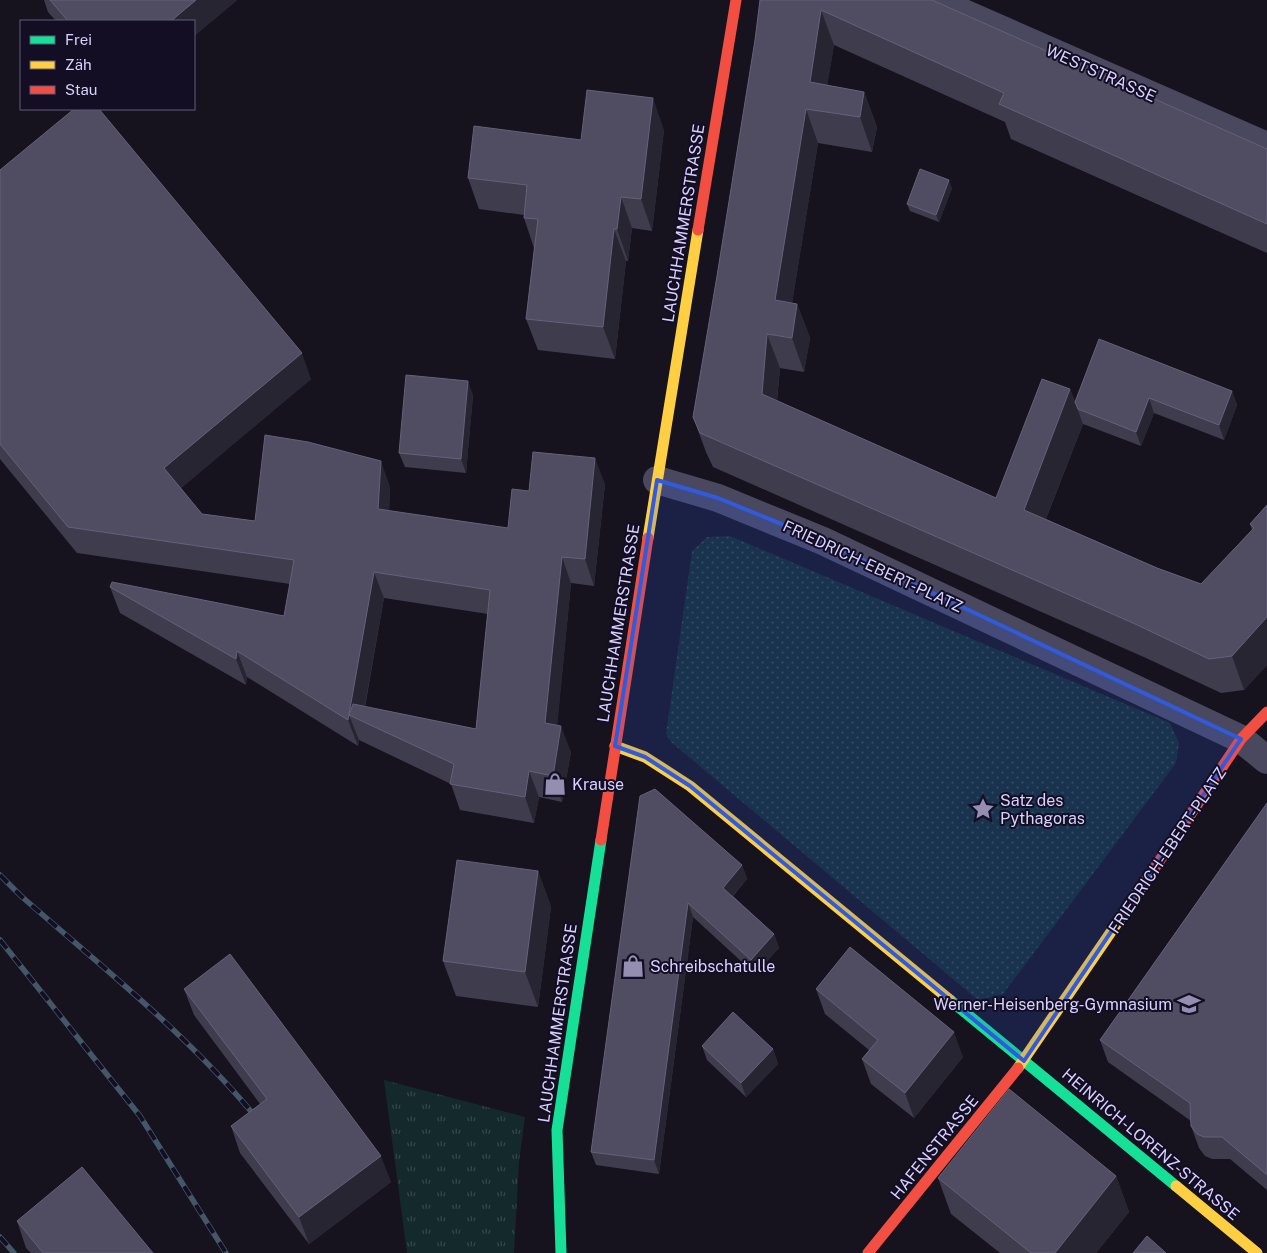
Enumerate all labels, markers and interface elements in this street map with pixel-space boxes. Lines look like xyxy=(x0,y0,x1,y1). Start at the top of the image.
legend xyxy=(20,20,195,110)
text: Frei xyxy=(65,31,92,48)
street label: WESTSTRASSE xyxy=(1043,41,1159,106)
text: Zäh xyxy=(65,56,92,73)
text: Stau xyxy=(65,81,98,98)
street label: LAUCHHAMMERSTRASSE xyxy=(658,123,709,324)
street label: FRIEDRICH-EBERT-PLATZ xyxy=(780,516,966,617)
street label: LAUCHHAMMERSTRASSE xyxy=(593,523,644,724)
street label: FRIEDRICH-EBERT-PLATZ xyxy=(1105,764,1230,937)
shop icon: Krause xyxy=(542,771,568,797)
place label: Krause xyxy=(572,775,624,794)
place label: Satz des Pythagoras xyxy=(1000,791,1085,828)
place icon: Satz des Pythagoras xyxy=(970,796,996,822)
street label: LAUCHHAMMERSTRASSE xyxy=(534,922,581,1124)
shop icon: Schreibschatulle xyxy=(620,953,646,979)
place label: Schreibschatulle xyxy=(650,957,775,976)
school or university icon: Werner-Heisenberg-Gymnasium xyxy=(1176,991,1202,1017)
place label: Werner-Heisenberg-Gymnasium xyxy=(933,995,1172,1014)
street label: HEINRICH-LORENZ-STRASSE xyxy=(1058,1065,1243,1224)
street label: HAFENSTRASSE xyxy=(887,1091,982,1203)

